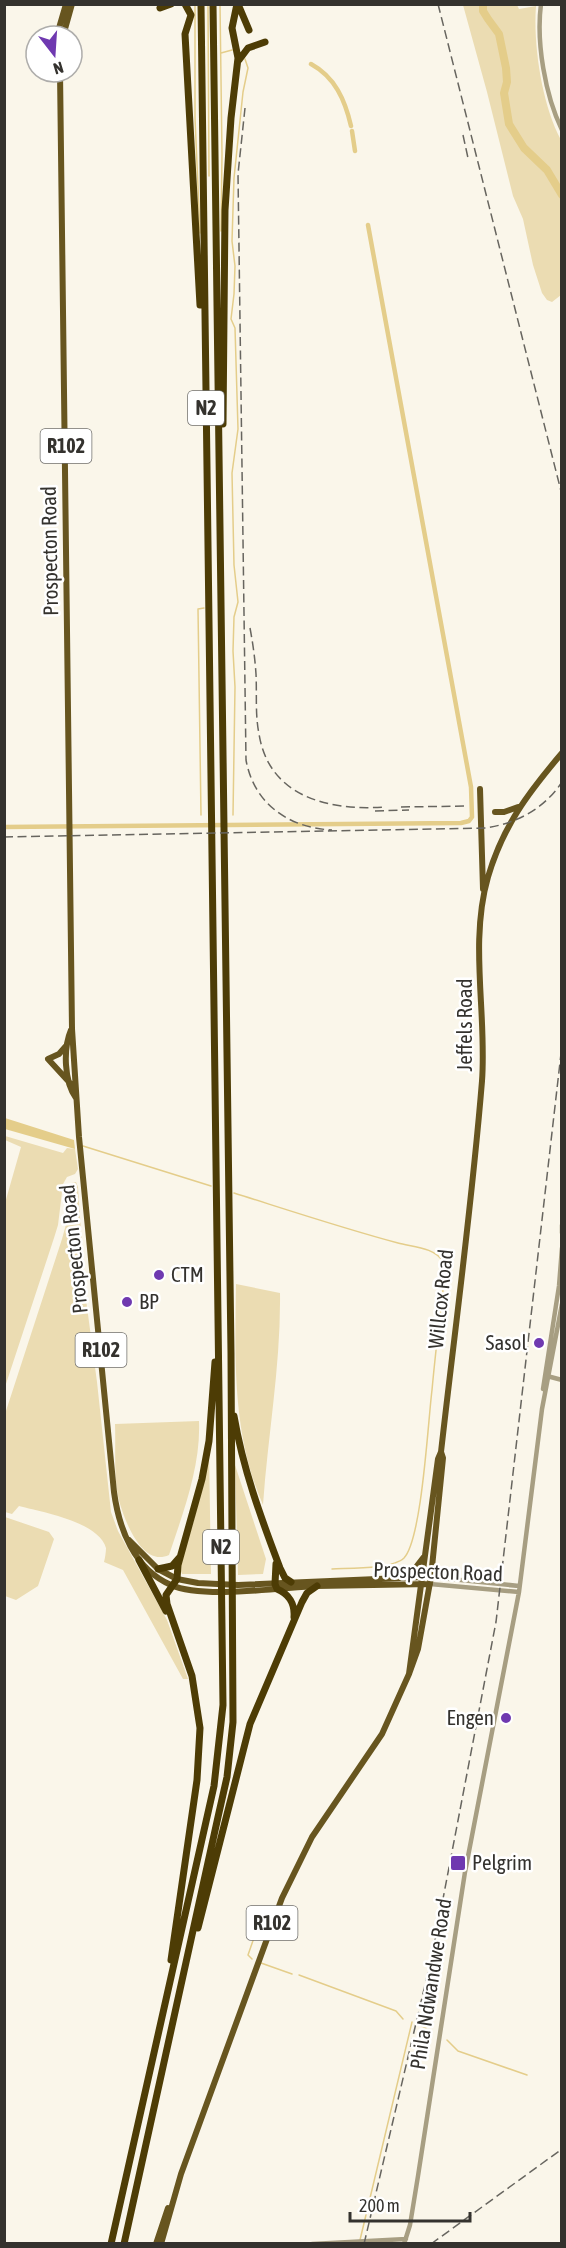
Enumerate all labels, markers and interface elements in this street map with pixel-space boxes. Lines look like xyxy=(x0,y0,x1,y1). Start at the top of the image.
north arrow xyxy=(24,24,84,84)
text: N xyxy=(51,58,66,78)
road number: N2 xyxy=(188,391,224,425)
road number: R102 xyxy=(40,429,92,463)
street label: Prospecton Road xyxy=(36,486,62,616)
street label: Jeffels Road xyxy=(452,978,476,1072)
street label: Prospecton Road xyxy=(54,1183,92,1315)
street label: Willcox Road xyxy=(423,1248,457,1350)
place label: CTM xyxy=(171,1262,204,1286)
marker: CTM xyxy=(152,1268,166,1282)
place label: BP xyxy=(139,1289,159,1313)
marker: BP xyxy=(120,1295,134,1309)
place label: Sasol xyxy=(486,1330,527,1354)
road number: R102 xyxy=(76,1333,126,1367)
marker: Sasol xyxy=(532,1336,546,1350)
road number: N2 xyxy=(203,1530,239,1564)
street label: Prospecton Road xyxy=(373,1557,503,1585)
place label: Engen xyxy=(447,1705,494,1729)
marker: Engen xyxy=(499,1711,513,1725)
place label: Pelgrim xyxy=(472,1850,532,1874)
marker: Pelgrim xyxy=(449,1854,467,1872)
street label: Phila Ndwandwe Road xyxy=(405,1897,455,2071)
road number: R102 xyxy=(246,1906,298,1940)
scale bar xyxy=(350,2185,470,2223)
text: 200 m xyxy=(359,2195,400,2216)

